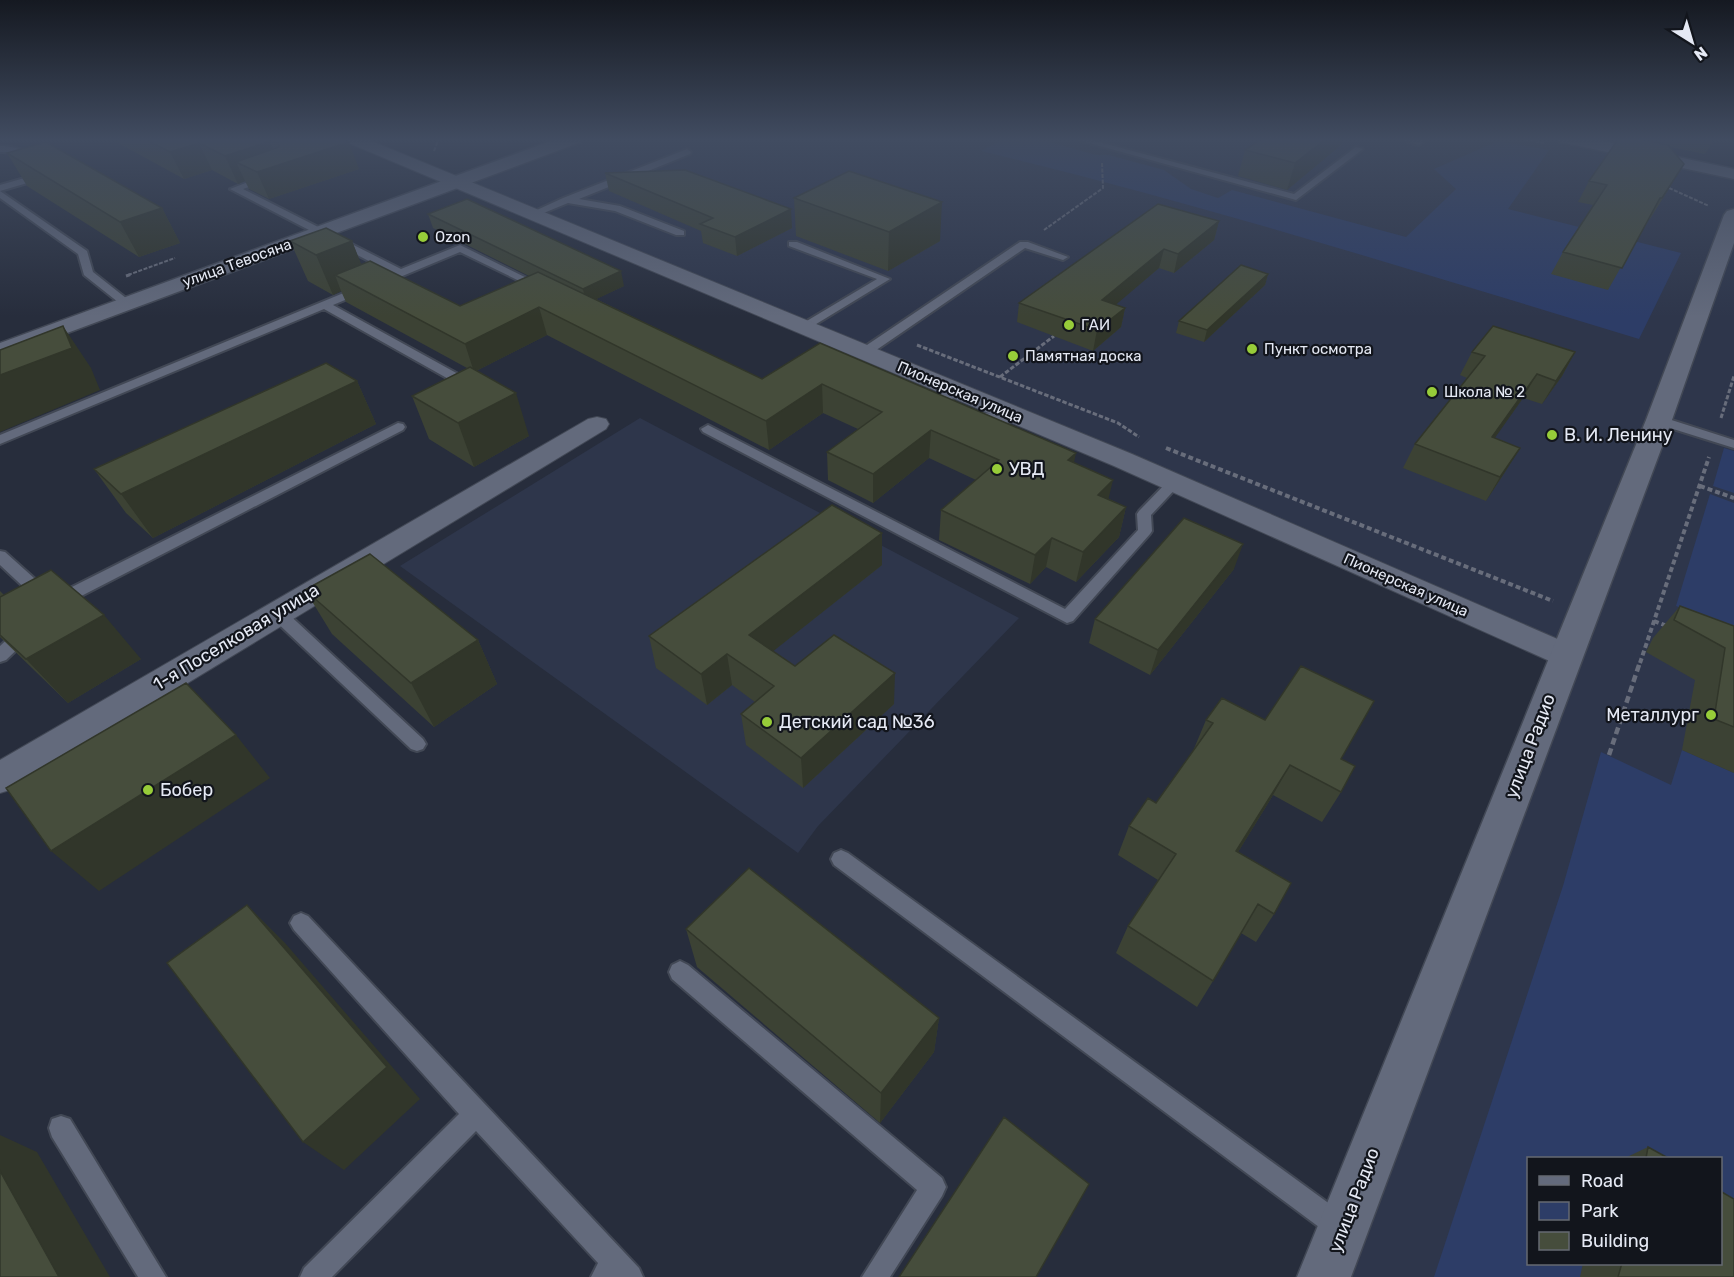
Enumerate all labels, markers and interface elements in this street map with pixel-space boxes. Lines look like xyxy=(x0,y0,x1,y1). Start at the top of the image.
north arrow xyxy=(1662,12,1722,72)
text: N xyxy=(1690,43,1711,65)
place label: Ozon xyxy=(435,228,470,246)
marker: Ozon xyxy=(416,230,430,244)
street label: улица Тевосяна xyxy=(180,235,294,291)
place label: ГАИ xyxy=(1081,316,1110,334)
marker: ГАИ xyxy=(1062,318,1076,332)
place label: Пункт осмотра xyxy=(1264,340,1372,358)
marker: Пункт осмотра xyxy=(1245,342,1259,356)
place label: Памятная доска xyxy=(1025,347,1142,365)
marker: Памятная доска xyxy=(1006,349,1020,363)
street label: Пионерская улица xyxy=(895,357,1025,427)
place label: Школа № 2 xyxy=(1444,383,1525,401)
marker: Школа № 2 xyxy=(1425,385,1439,399)
place label: В. И. Ленину xyxy=(1564,424,1673,446)
marker: В. И. Ленину xyxy=(1545,428,1559,442)
place label: УВД xyxy=(1009,458,1045,480)
marker: УВД xyxy=(990,462,1004,476)
street label: Пионерская улица xyxy=(1341,549,1471,621)
street label: 1-я Поселковая улица xyxy=(149,579,323,695)
street label: улица Радио xyxy=(1500,691,1560,801)
place label: Металлург xyxy=(1606,704,1699,726)
marker: Металлург xyxy=(1704,708,1718,722)
place label: Детский сад №36 xyxy=(779,711,935,733)
marker: Детский сад №36 xyxy=(760,715,774,729)
place label: Бобер xyxy=(160,779,213,801)
marker: Бобер xyxy=(141,783,155,797)
street label: улица Радио xyxy=(1324,1145,1384,1255)
legend xyxy=(1527,1157,1722,1265)
text: Road xyxy=(1581,1170,1624,1192)
text: Park xyxy=(1581,1200,1619,1222)
text: Building xyxy=(1581,1230,1649,1252)

